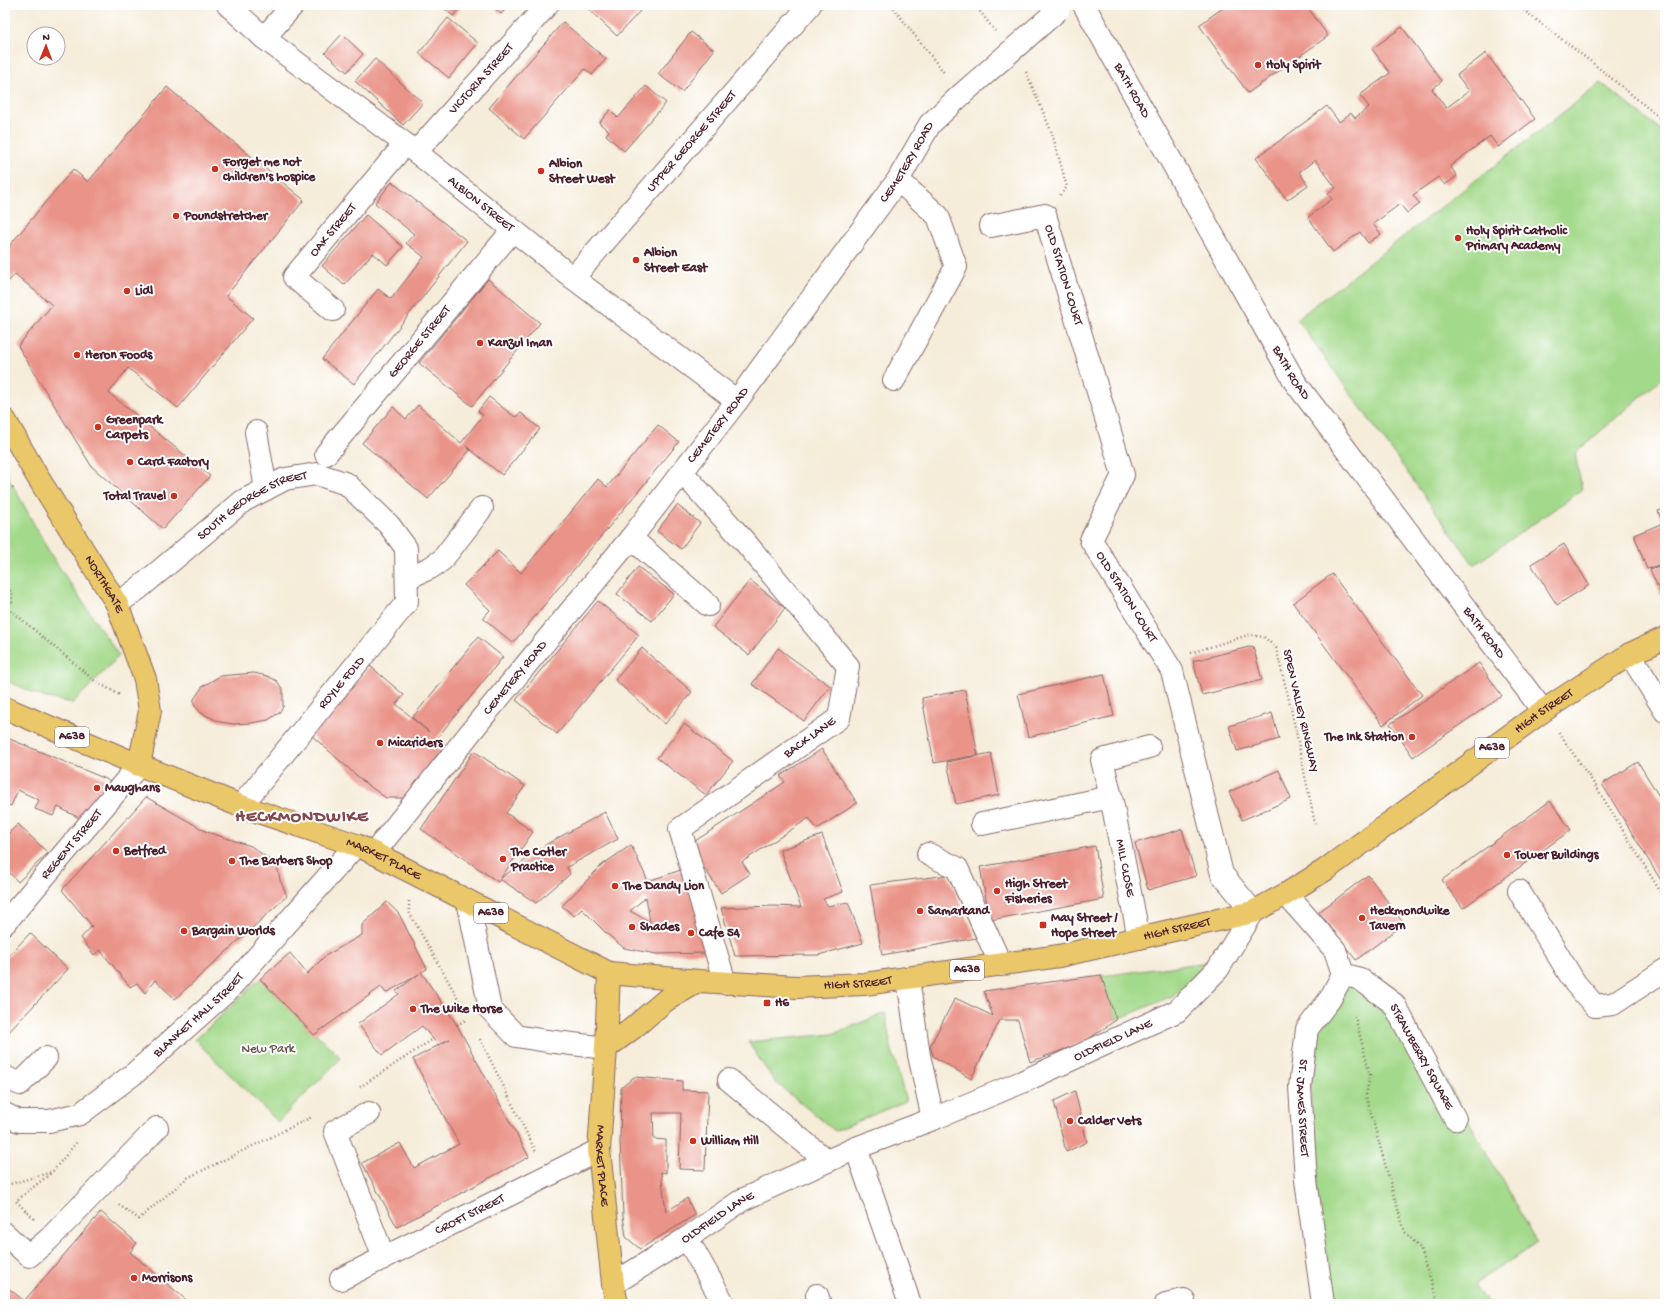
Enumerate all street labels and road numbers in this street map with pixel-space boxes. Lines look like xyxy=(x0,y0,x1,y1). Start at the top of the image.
street label: VICTORIA STREET xyxy=(445,39,517,118)
street label: BATH ROAD xyxy=(1110,60,1153,121)
street label: UPPER GEORGE STREET xyxy=(644,87,740,195)
street label: CEMETERY ROAD xyxy=(876,119,937,206)
street label: ALBION STREET xyxy=(445,173,518,236)
street label: OAK STREET xyxy=(306,200,360,260)
street label: OLD STATION COURT xyxy=(1041,223,1086,328)
street label: GEORGE STREET xyxy=(385,302,455,381)
street label: BATH ROAD xyxy=(1268,342,1314,403)
street label: CEMETERY ROAD xyxy=(684,384,752,466)
street label: SOUTH GEORGE STREET xyxy=(195,468,309,543)
street label: OLD STATION COURT xyxy=(1092,549,1161,646)
street label: NORTHGATE xyxy=(81,553,127,616)
street label: BATH ROAD xyxy=(1459,603,1509,662)
street label: CEMETERY ROAD xyxy=(480,637,551,718)
street label: SPEN VALLEY RINGWAY xyxy=(1279,648,1321,774)
street label: ROYLE FOLD xyxy=(316,653,369,712)
street label: HIGH STREET xyxy=(1512,685,1577,737)
street label: BACK LANE xyxy=(780,714,840,762)
road number: A638 xyxy=(55,727,89,747)
road number: A638 xyxy=(1475,738,1509,758)
street label: REGENT STREET xyxy=(38,806,106,882)
street label: MARKET PLACE xyxy=(344,835,425,884)
street label: MILL CLOSE xyxy=(1112,838,1138,899)
road number: A638 xyxy=(474,903,508,923)
street label: HIGH STREET xyxy=(1142,914,1213,944)
road number: A638 xyxy=(950,960,984,980)
street label: BLANKET HALL STREET xyxy=(149,969,248,1061)
street label: HIGH STREET xyxy=(823,973,894,993)
street label: STRAWBERRY SQUARE xyxy=(1386,1001,1457,1113)
street label: OLDFIELD LANE xyxy=(1071,1016,1155,1065)
street label: ST. JAMES STREET xyxy=(1292,1058,1312,1158)
street label: MARKET PLACE xyxy=(591,1124,612,1208)
street label: OLDFIELD LANE xyxy=(679,1188,757,1247)
street label: CROFT STREET xyxy=(433,1191,508,1238)

